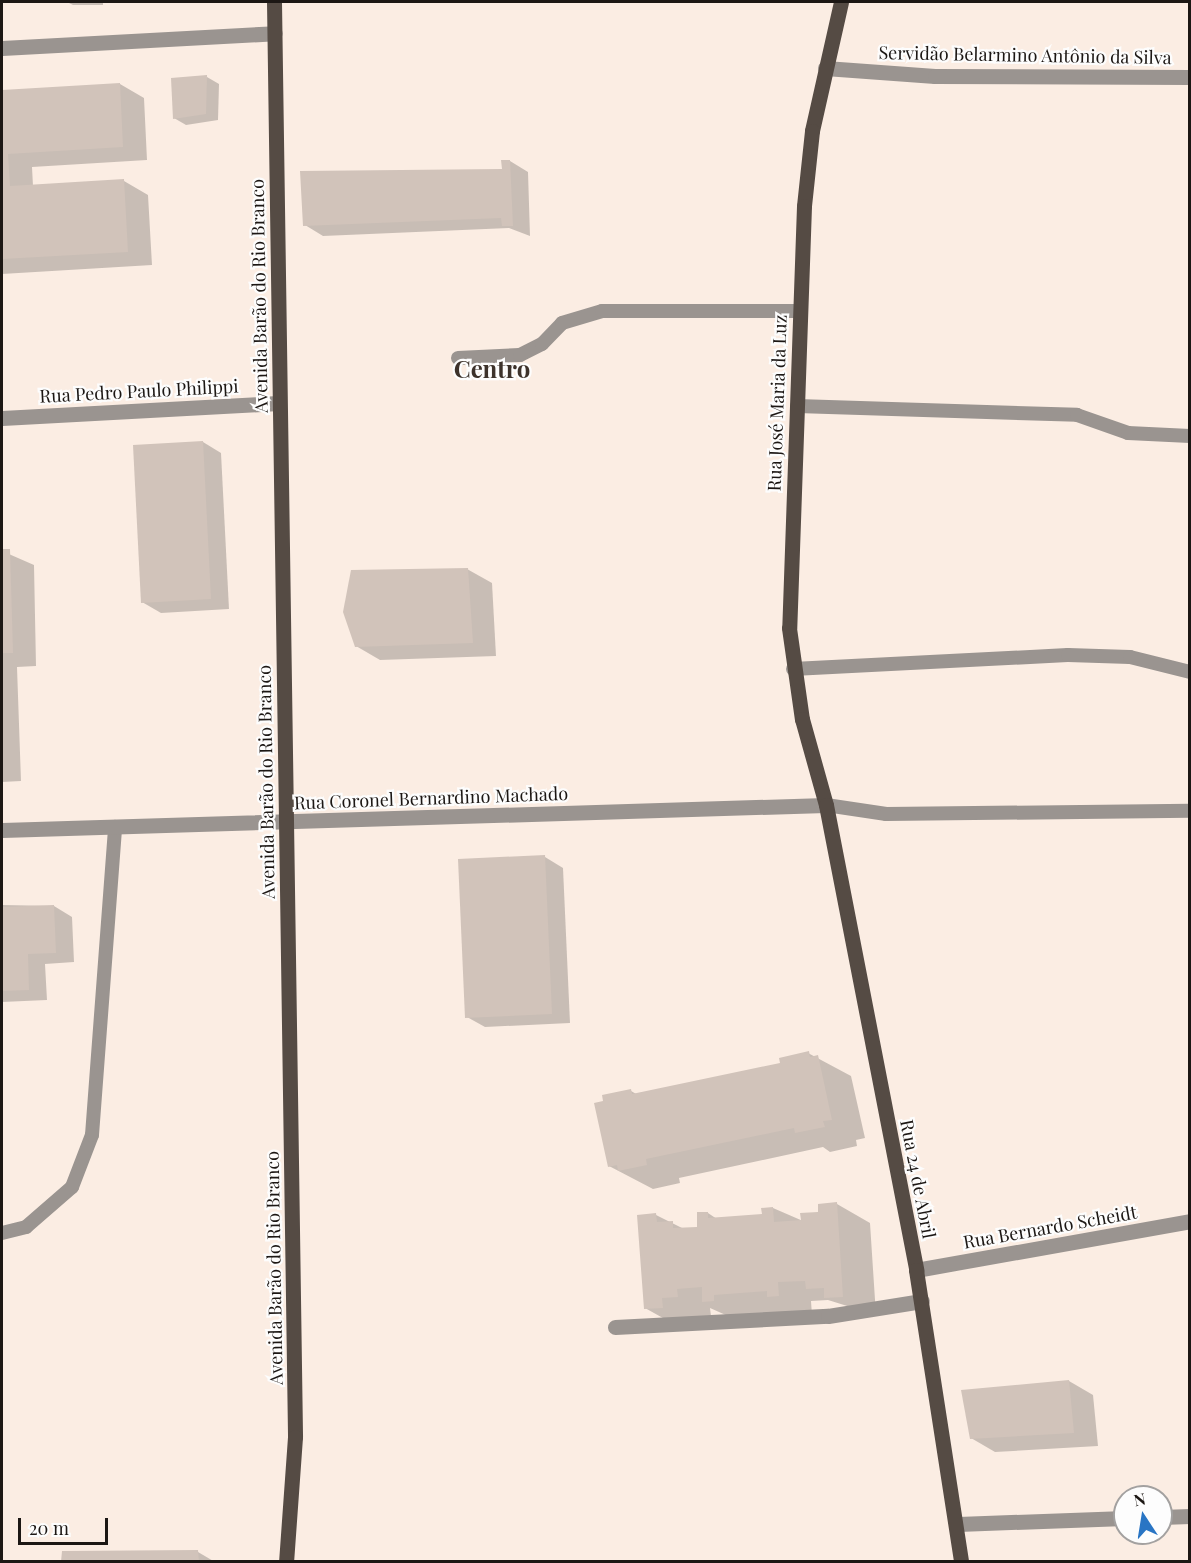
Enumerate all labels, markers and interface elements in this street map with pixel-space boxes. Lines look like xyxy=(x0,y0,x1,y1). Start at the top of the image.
street label: Servidão Belarmino Antônio da Silva xyxy=(878,42,1172,68)
street label: Avenida Barão do Rio Branco xyxy=(246,179,272,413)
street label: Rua José Maria da Luz xyxy=(763,314,791,492)
district label: Centro xyxy=(454,355,530,383)
street label: Rua Pedro Paulo Philippi xyxy=(39,375,239,407)
street label: Avenida Barão do Rio Branco xyxy=(253,665,279,899)
street label: Rua Coronel Bernardino Machado xyxy=(293,782,569,814)
street label: Rua 24 de Abril xyxy=(896,1117,940,1241)
street label: Avenida Barão do Rio Branco xyxy=(261,1151,287,1385)
street label: Rua Bernardo Scheidt xyxy=(961,1201,1139,1253)
north arrow xyxy=(1113,1485,1173,1545)
text: N xyxy=(1132,1487,1147,1510)
scale bar xyxy=(21,1506,111,1544)
text: 20 m xyxy=(29,1516,69,1540)

